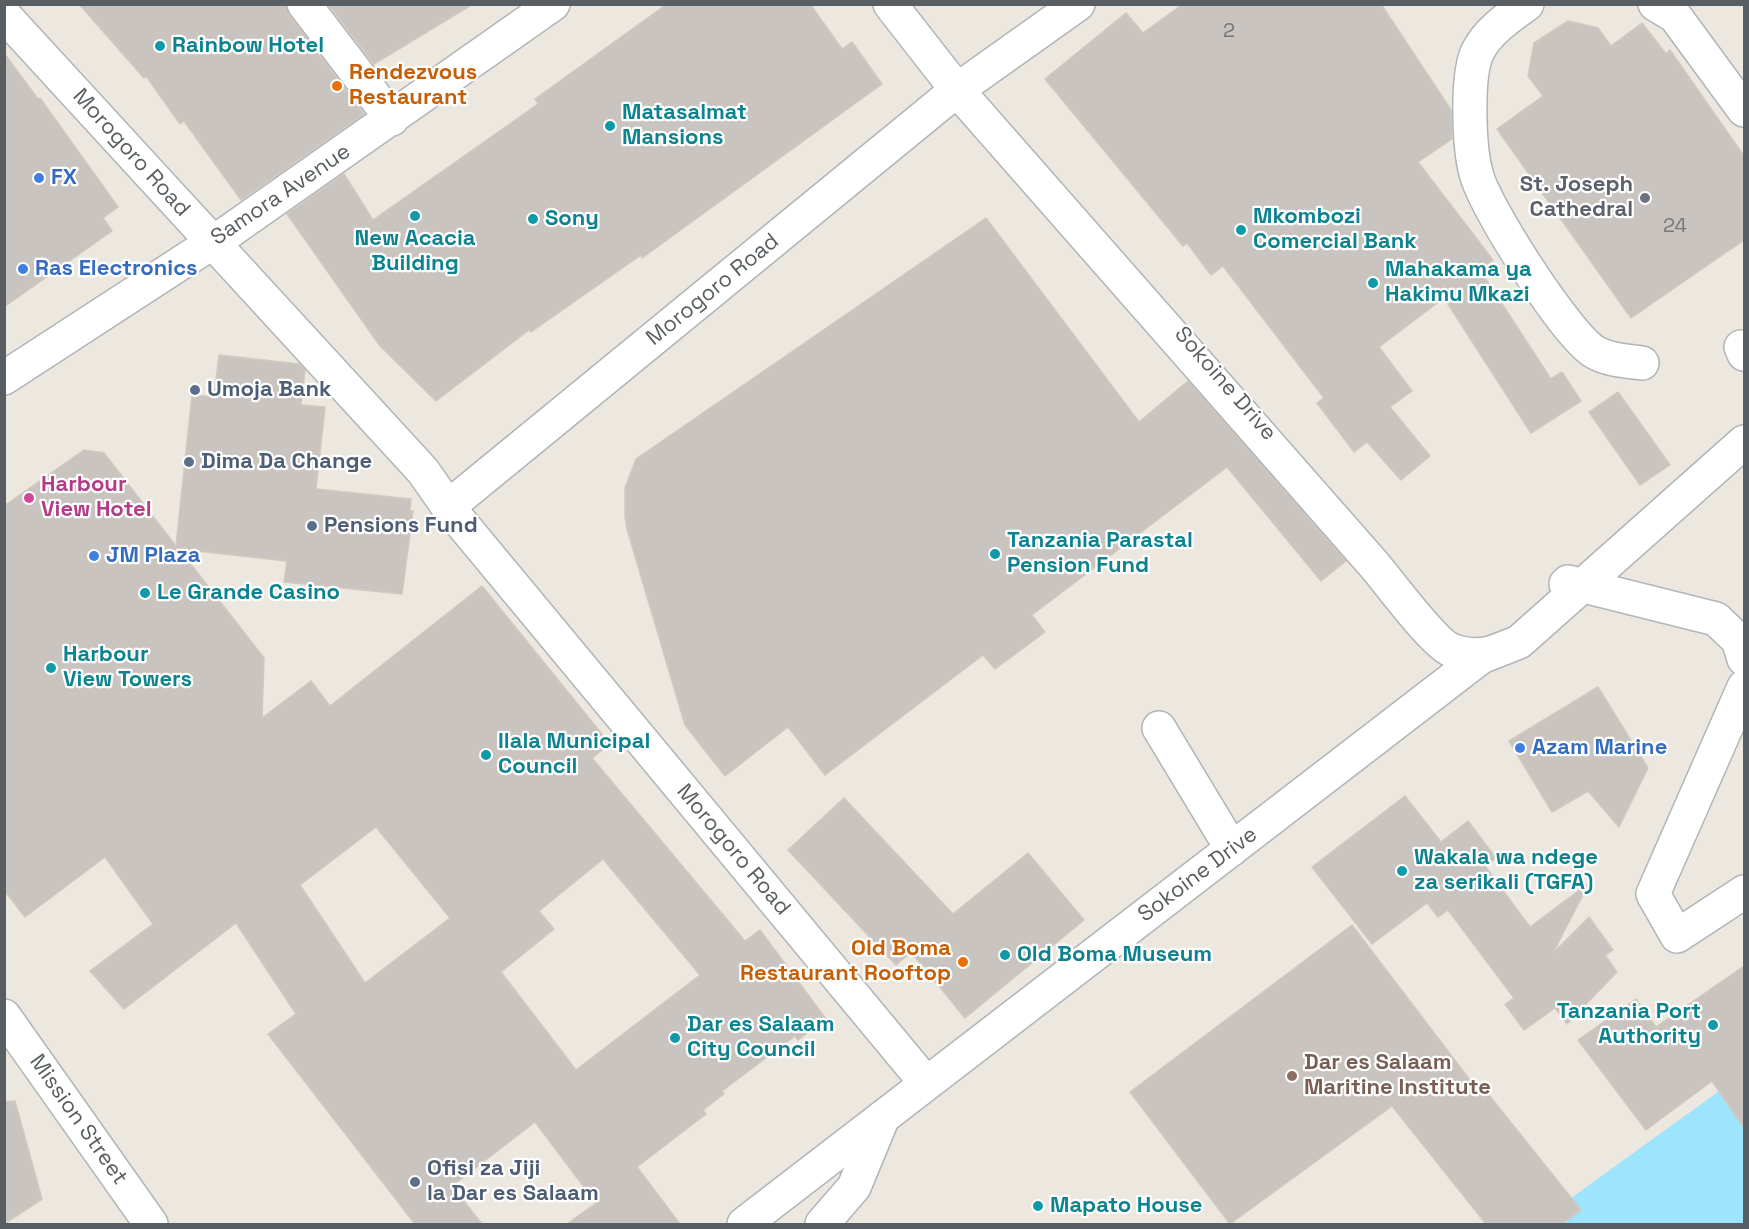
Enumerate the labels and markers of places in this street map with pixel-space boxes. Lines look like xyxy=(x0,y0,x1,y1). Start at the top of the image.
place label: Rainbow Hotel xyxy=(172,33,324,59)
marker: Rainbow Hotel xyxy=(153,39,167,53)
place label: Rendezvous Restaurant xyxy=(349,60,477,112)
marker: Rendezvous Restaurant xyxy=(330,79,344,93)
place label: Matasalmat Mansions xyxy=(622,100,747,152)
marker: Matasalmat Mansions xyxy=(603,119,617,133)
place label: FX xyxy=(51,165,77,191)
marker: FX xyxy=(32,171,46,185)
place label: St. Joseph Cathedral xyxy=(1520,172,1633,224)
marker: St. Joseph Cathedral xyxy=(1638,191,1652,205)
place label: Mkombozi Comercial Bank xyxy=(1253,204,1417,255)
place label: Sony xyxy=(545,206,599,232)
marker: New Acacia Building xyxy=(408,209,422,223)
marker: Sony xyxy=(526,212,540,226)
marker: Mkombozi Comercial Bank xyxy=(1234,223,1248,237)
place label: New Acacia Building xyxy=(354,226,476,278)
place label: Ras Electronics xyxy=(35,256,198,282)
place label: Mahakama ya Hakimu Mkazi xyxy=(1385,257,1532,308)
marker: Ras Electronics xyxy=(16,262,30,276)
marker: Mahakama ya Hakimu Mkazi xyxy=(1366,276,1380,290)
place label: Umoja Bank xyxy=(207,377,332,403)
marker: Umoja Bank xyxy=(188,383,202,397)
place label: Dima Da Change xyxy=(201,449,372,475)
marker: Dima Da Change xyxy=(182,455,196,469)
place label: Harbour View Hotel xyxy=(41,472,152,524)
marker: Harbour View Hotel xyxy=(22,491,36,505)
place label: Pensions Fund xyxy=(324,513,478,539)
marker: Pensions Fund xyxy=(305,519,319,533)
place label: Tanzania Parastal Pension Fund xyxy=(1007,528,1193,580)
place label: JM Plaza xyxy=(106,543,200,569)
marker: Tanzania Parastal Pension Fund xyxy=(988,547,1002,561)
marker: JM Plaza xyxy=(87,549,101,563)
place label: Le Grande Casino xyxy=(157,580,340,606)
marker: Le Grande Casino xyxy=(138,586,152,600)
place label: Harbour View Towers xyxy=(63,642,192,694)
marker: Harbour View Towers xyxy=(44,661,58,675)
place label: Ilala Municipal Council xyxy=(498,729,650,780)
place label: Azam Marine xyxy=(1532,735,1667,761)
marker: Azam Marine xyxy=(1513,741,1527,755)
marker: Ilala Municipal Council xyxy=(479,748,493,762)
place label: Wakala wa ndege za serikali (TGFA) xyxy=(1414,845,1598,896)
marker: Wakala wa ndege za serikali (TGFA) xyxy=(1395,864,1409,878)
place label: Old Boma Restaurant Rooftop xyxy=(740,936,951,987)
place label: Old Boma Museum xyxy=(1017,942,1212,968)
marker: Old Boma Museum xyxy=(998,948,1012,962)
marker: Old Boma Restaurant Rooftop xyxy=(956,955,970,969)
place label: Tanzania Port Authority xyxy=(1557,999,1701,1050)
place label: Dar es Salaam City Council xyxy=(687,1012,835,1064)
marker: Tanzania Port Authority xyxy=(1706,1018,1720,1032)
marker: Dar es Salaam City Council xyxy=(668,1031,682,1045)
place label: Dar es Salaam Maritine Institute xyxy=(1304,1050,1491,1102)
marker: Dar es Salaam Maritine Institute xyxy=(1285,1069,1299,1083)
place label: Ofisi za Jiji la Dar es Salaam xyxy=(427,1156,599,1208)
marker: Ofisi za Jiji la Dar es Salaam xyxy=(408,1175,422,1189)
place label: Mapato House xyxy=(1050,1193,1202,1219)
marker: Mapato House xyxy=(1031,1199,1045,1213)

